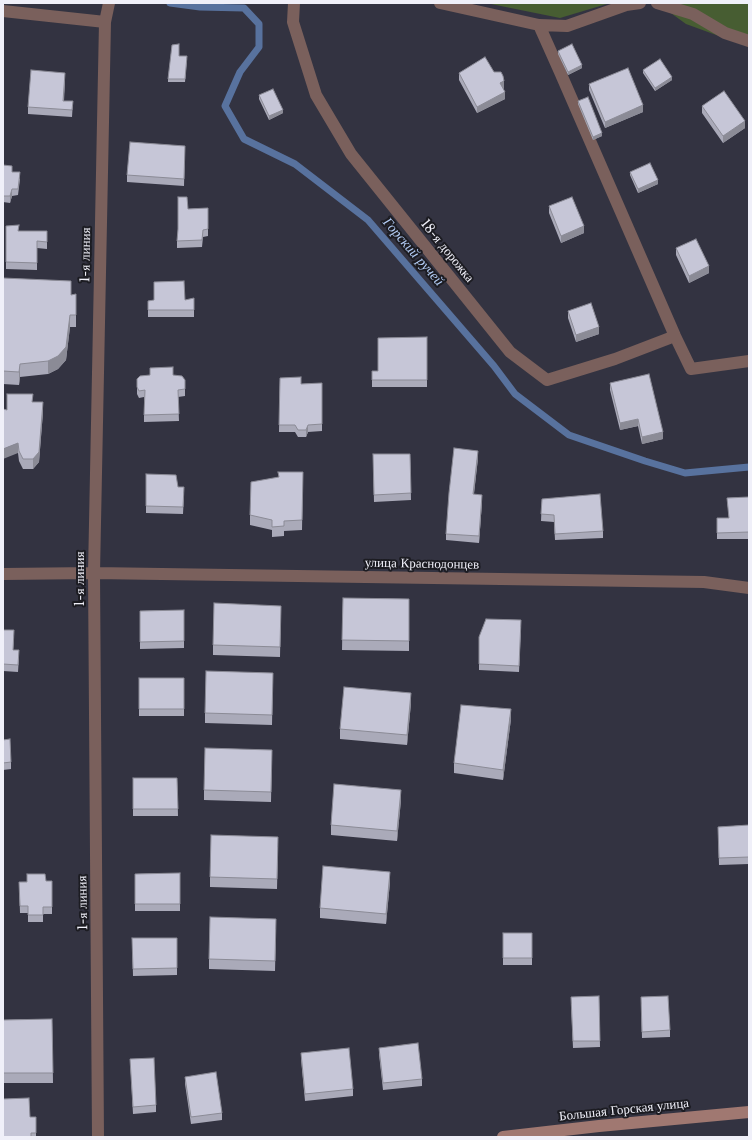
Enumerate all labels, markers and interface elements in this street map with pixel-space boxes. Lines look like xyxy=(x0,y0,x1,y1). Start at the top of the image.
water label: Горский ручей xyxy=(379,214,447,290)
street label: 18-я дорожка xyxy=(417,217,477,285)
street label: 1-я линия xyxy=(78,227,94,283)
street label: 1-я линия xyxy=(72,552,88,606)
street label: улица Краснодонцев xyxy=(365,555,479,573)
street label: 1-я линия xyxy=(75,875,91,931)
street label: Большая Горская улица xyxy=(558,1095,690,1125)

